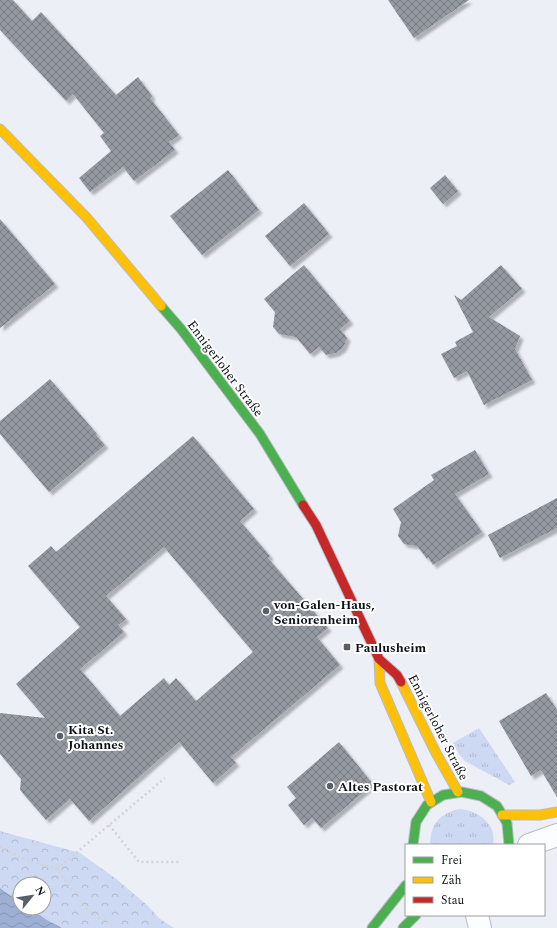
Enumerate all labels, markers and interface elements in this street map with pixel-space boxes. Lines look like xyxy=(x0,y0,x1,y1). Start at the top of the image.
street label: Ennigerloher Straße xyxy=(182,316,268,421)
place label: von-Galen-Haus, Seniorenheim xyxy=(273,595,375,630)
marker: von-Galen-Haus, Seniorenheim xyxy=(261,606,271,616)
place label: Paulusheim xyxy=(355,638,426,658)
marker: Paulusheim xyxy=(342,642,352,652)
street label: Ennigerloher Straße xyxy=(403,671,474,784)
place label: Kita St. Johannes xyxy=(68,720,123,755)
marker: Kita St. Johannes xyxy=(55,731,65,741)
place label: Altes Pastorat xyxy=(338,777,423,797)
marker: Altes Pastorat xyxy=(325,781,335,791)
legend xyxy=(405,844,545,916)
text: Frei xyxy=(441,851,463,870)
text: Zäh xyxy=(441,871,462,890)
north arrow xyxy=(12,876,52,916)
text: N xyxy=(31,883,50,899)
text: Stau xyxy=(441,891,465,910)

